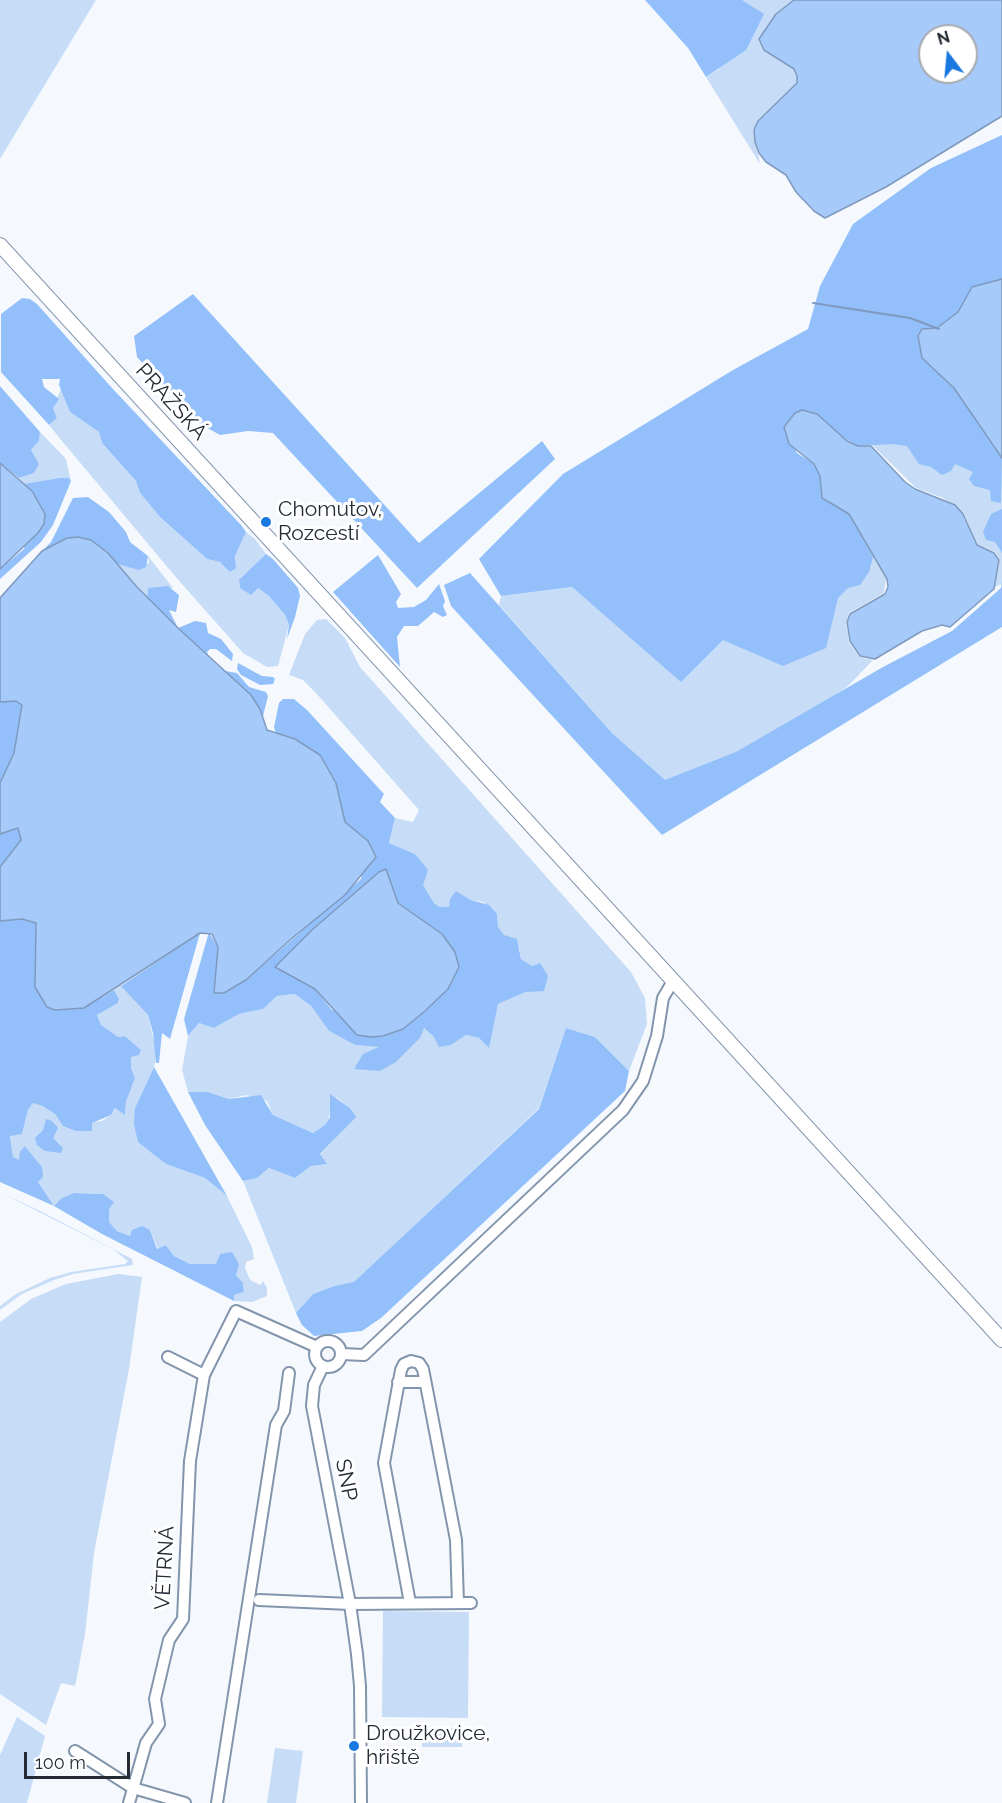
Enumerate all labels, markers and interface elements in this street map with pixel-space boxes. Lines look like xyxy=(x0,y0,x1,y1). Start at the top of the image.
north arrow xyxy=(918,24,978,84)
text: N xyxy=(935,27,952,49)
street label: PRAŽSKÁ xyxy=(130,358,212,446)
place label: Chomutov, Rozcestí xyxy=(278,497,382,547)
marker: Chomutov, Rozcestí xyxy=(259,515,273,529)
street label: SNP xyxy=(330,1457,362,1503)
street label: VĚTRNÁ xyxy=(150,1525,180,1611)
place label: Droužkovice, hřiště xyxy=(366,1721,490,1771)
marker: Droužkovice, hřiště xyxy=(347,1739,361,1753)
scale bar xyxy=(27,1740,134,1778)
text: 100 m xyxy=(35,1752,86,1773)

